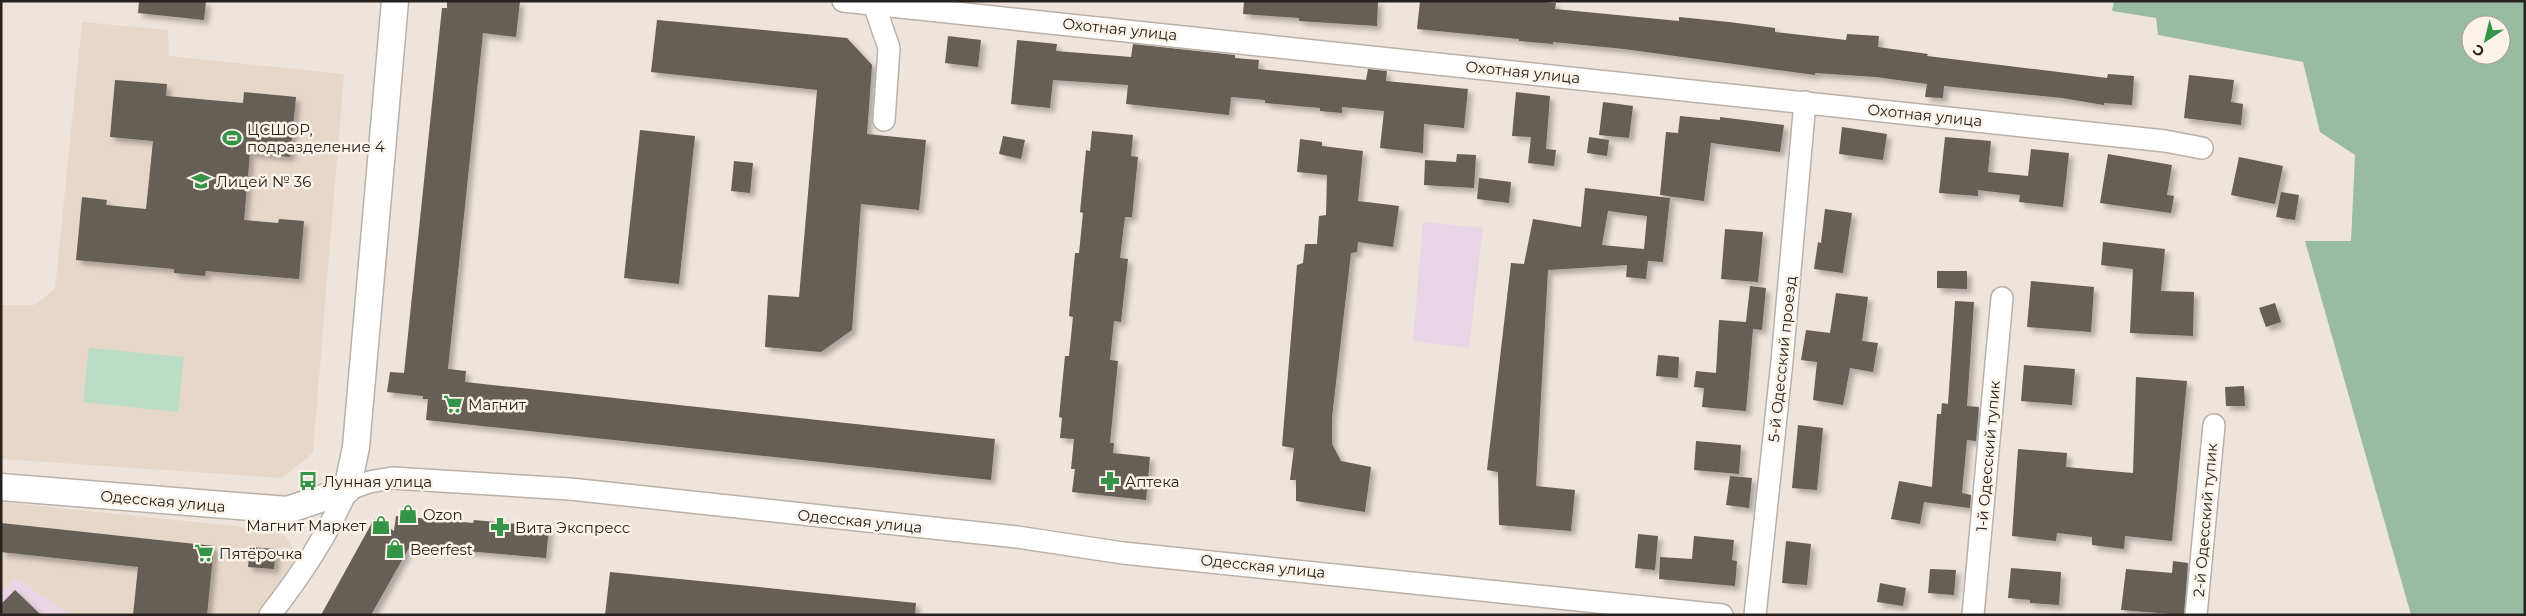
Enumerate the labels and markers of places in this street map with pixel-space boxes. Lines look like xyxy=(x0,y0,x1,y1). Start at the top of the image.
place label: ЦСШОР, подразделение 4 xyxy=(247,120,385,156)
sports icon: ЦСШОР, подразделение 4 xyxy=(221,127,243,149)
school or university icon: Лицей № 36 xyxy=(190,170,212,192)
place label: Лицей № 36 xyxy=(216,172,311,191)
supermarket icon: Магнит xyxy=(442,393,464,415)
place label: Магнит xyxy=(468,395,527,414)
bus stop icon: Лунная улица xyxy=(297,470,319,492)
pharmacy icon: Аптека xyxy=(1099,470,1121,492)
place label: Лунная улица xyxy=(323,472,432,491)
place label: Аптека xyxy=(1125,472,1180,491)
shop icon: Ozon xyxy=(397,503,419,525)
place label: Ozon xyxy=(423,505,463,524)
shop icon: Магнит Маркет xyxy=(370,514,392,536)
place label: Магнит Маркет xyxy=(246,516,367,535)
pharmacy icon: Вита Экспресс xyxy=(489,516,511,538)
place label: Вита Экспресс xyxy=(515,518,630,537)
shop icon: Beerfest xyxy=(384,538,406,560)
place label: Beerfest xyxy=(410,540,473,559)
supermarket icon: Пятёрочка xyxy=(193,542,215,564)
place label: Пятёрочка xyxy=(219,544,303,563)

